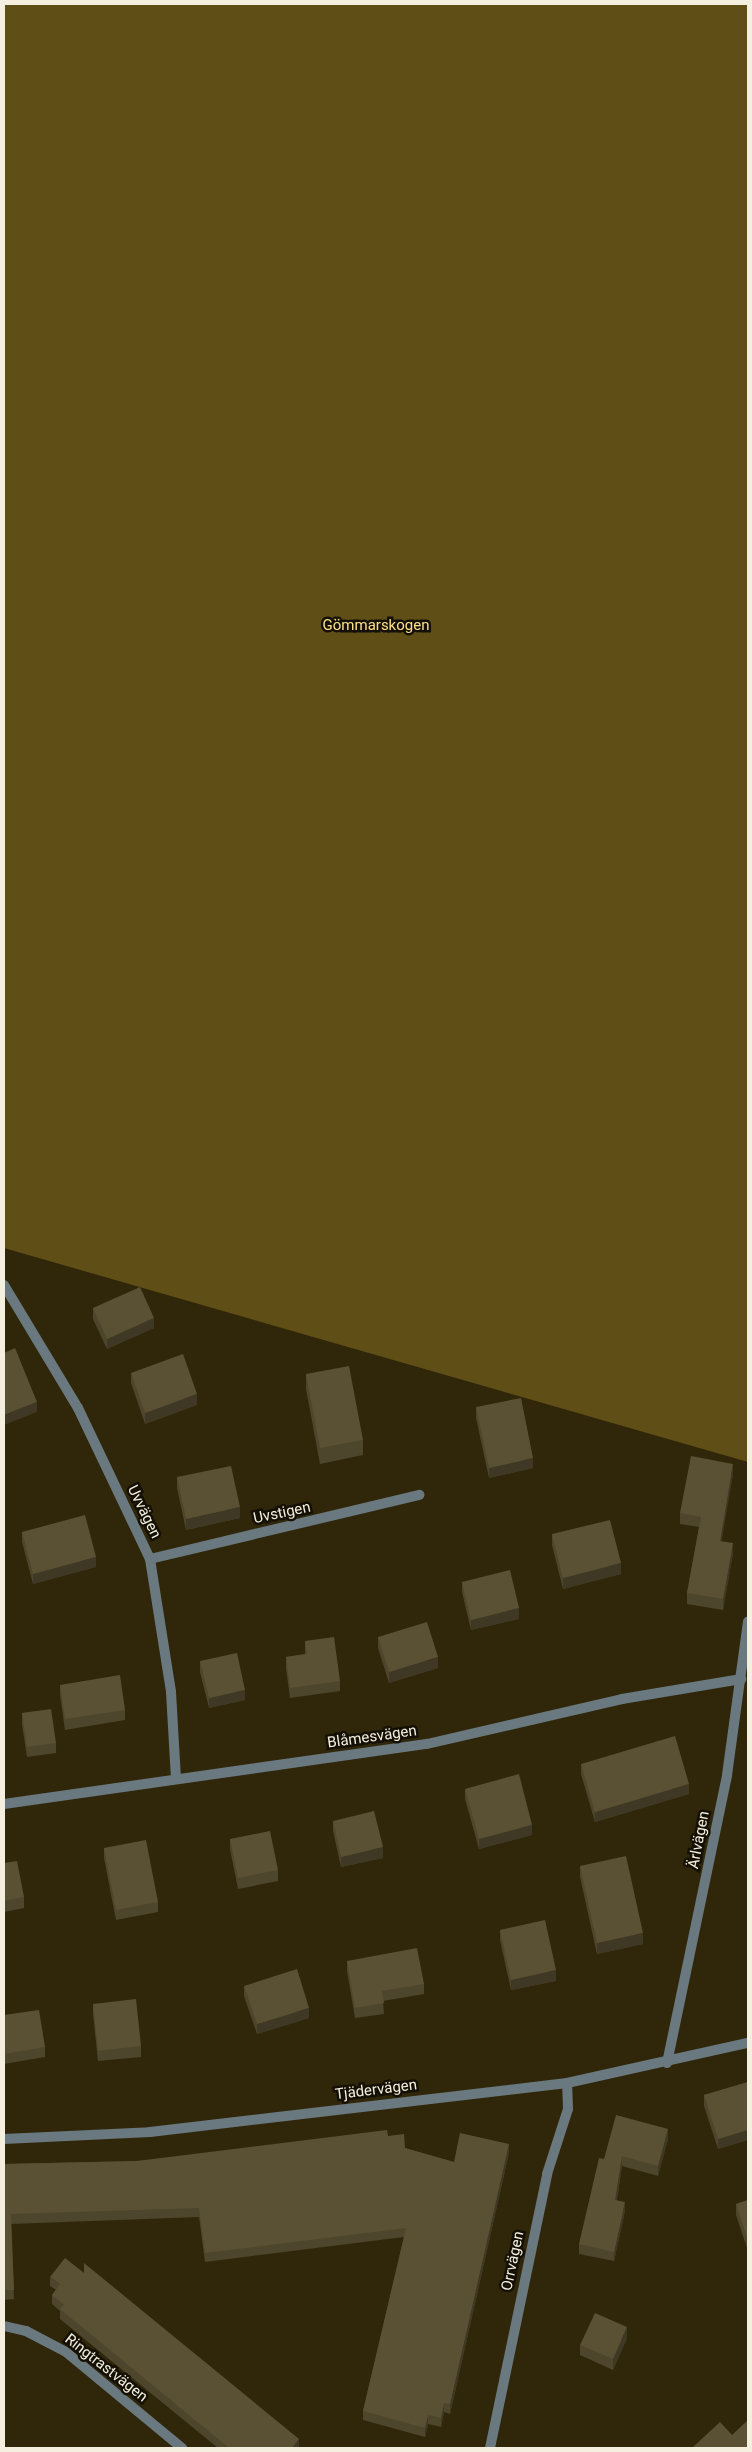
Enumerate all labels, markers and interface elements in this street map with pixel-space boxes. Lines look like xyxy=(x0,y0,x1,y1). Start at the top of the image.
park label: Gömmarskogen xyxy=(323,617,429,635)
street label: Uvvägen xyxy=(123,1482,165,1542)
street label: Uvstigen xyxy=(252,1498,312,1528)
street label: Blåmesvägen xyxy=(326,1722,418,1752)
street label: Ärlvägen xyxy=(685,1810,713,1870)
street label: Tjädervägen xyxy=(334,2076,418,2104)
street label: Orrvägen xyxy=(498,2229,528,2293)
street label: Ringtrastvägen xyxy=(61,2330,151,2406)

